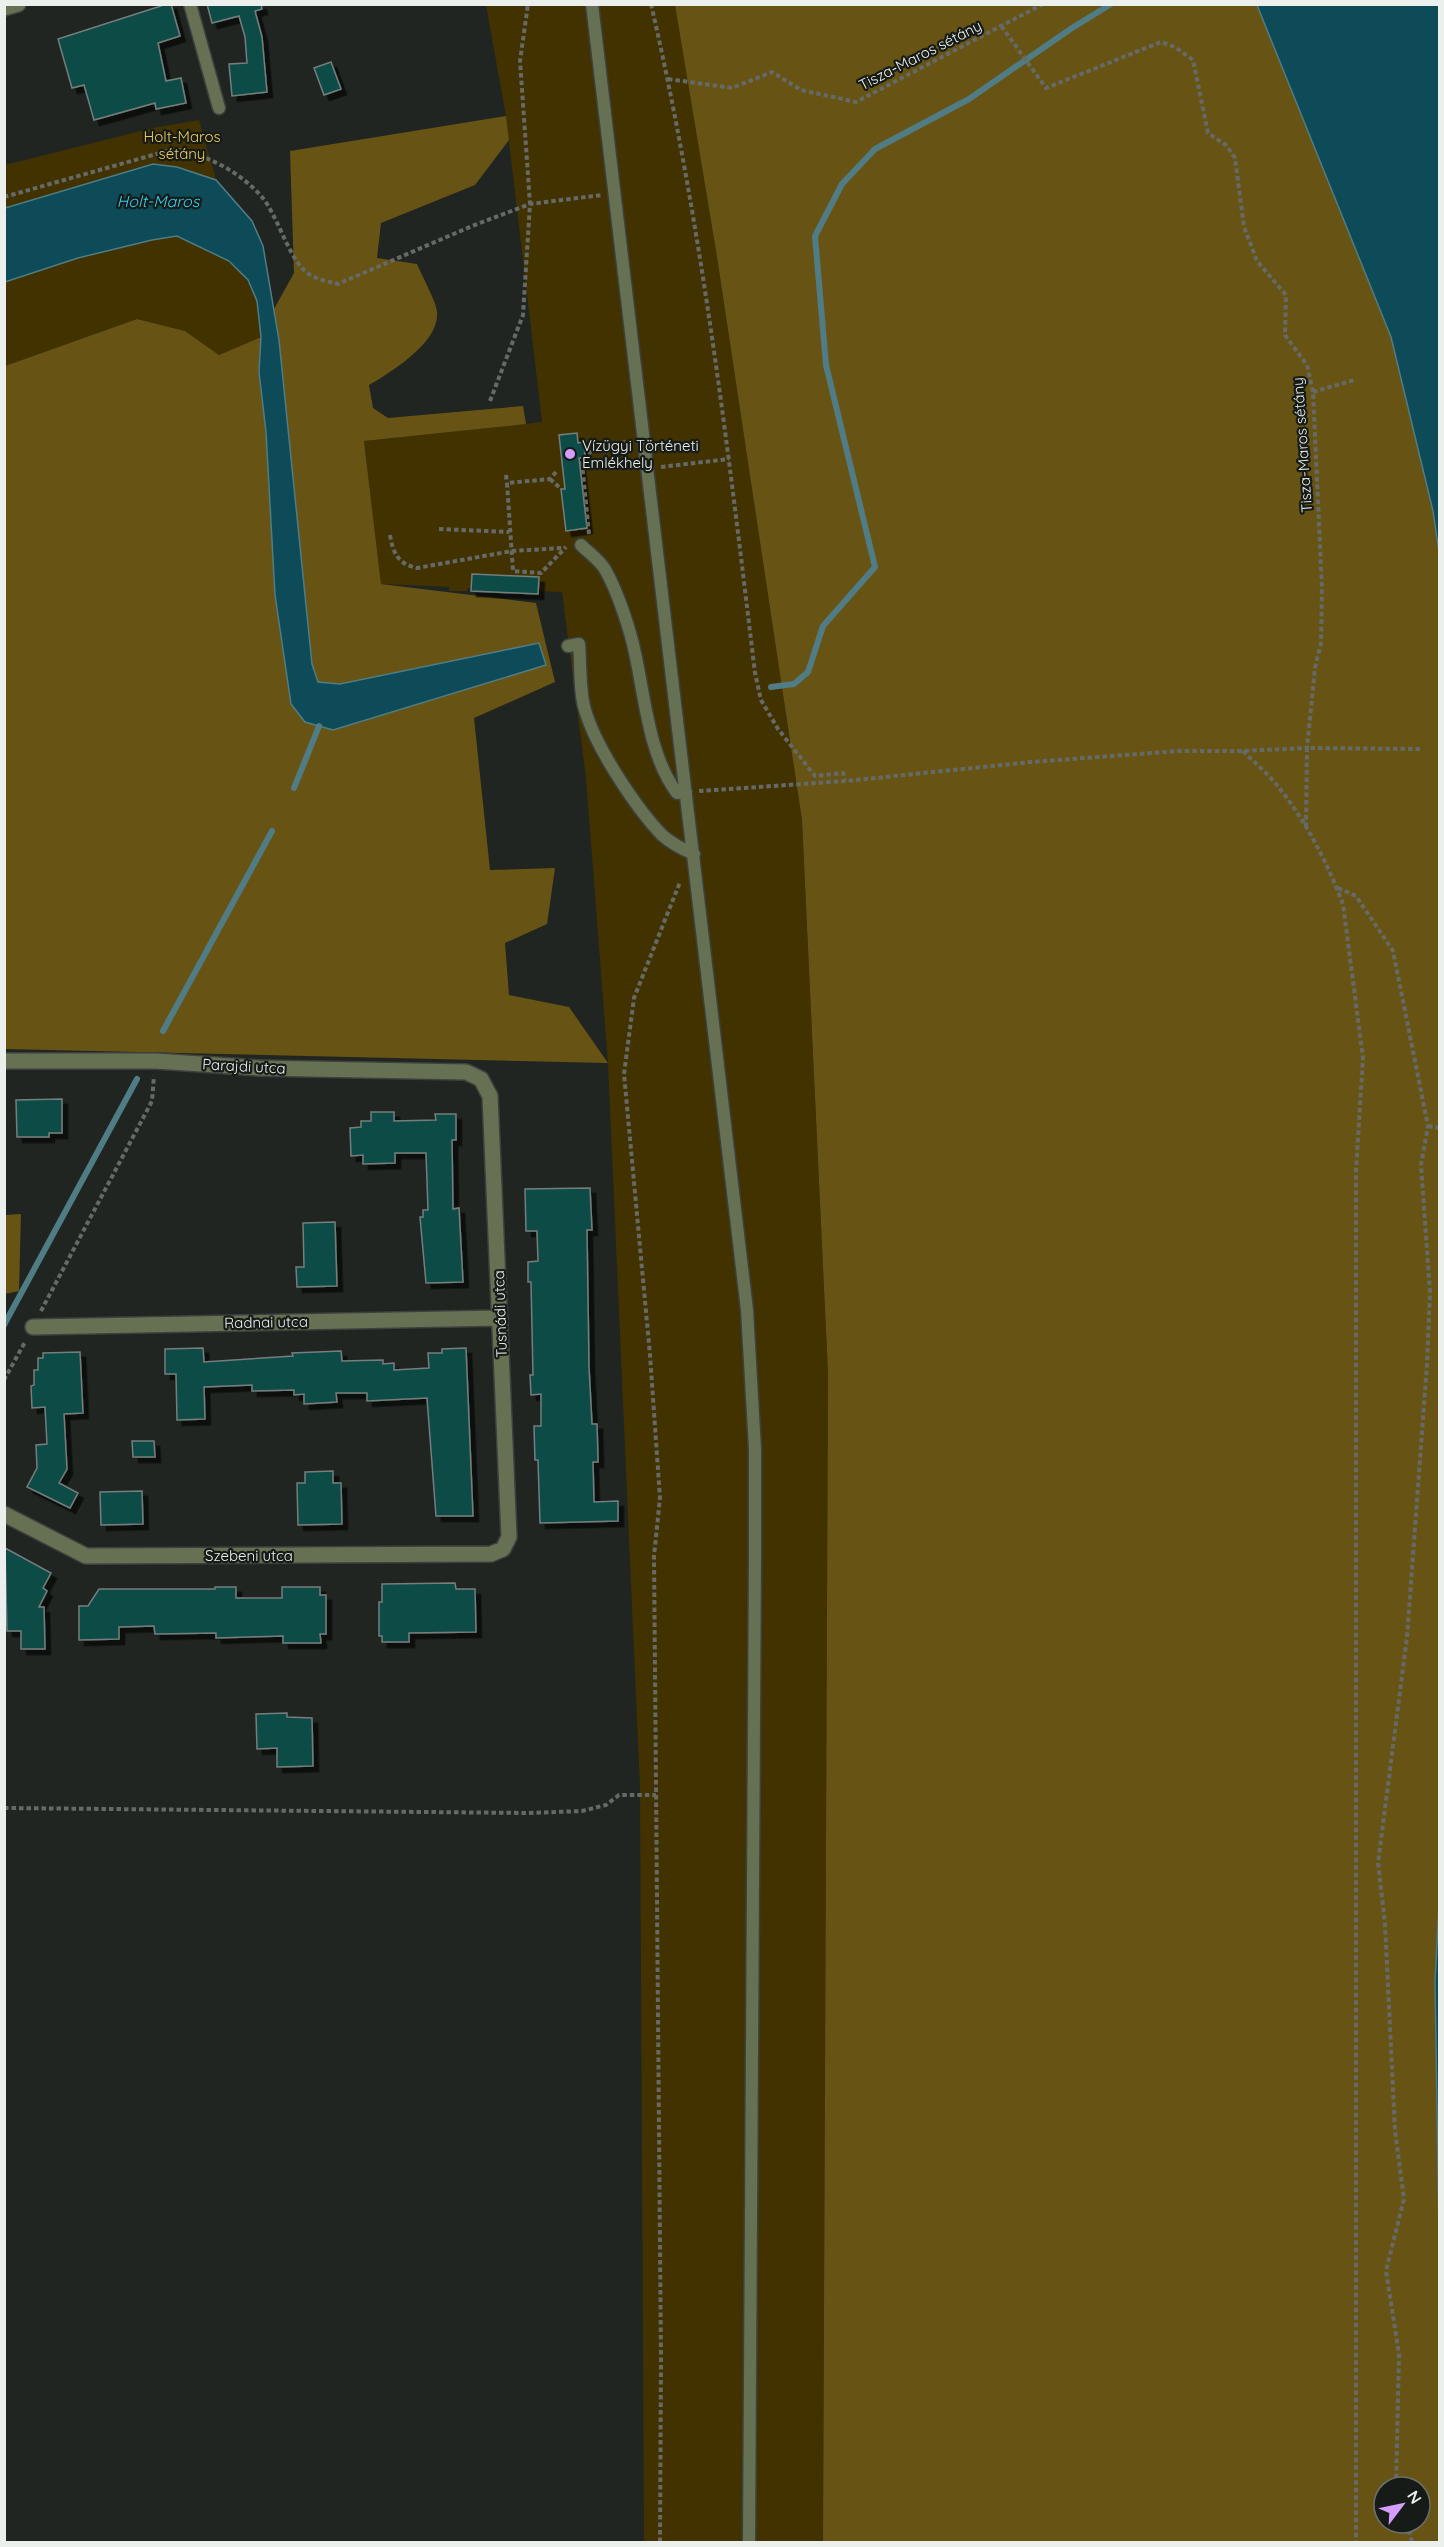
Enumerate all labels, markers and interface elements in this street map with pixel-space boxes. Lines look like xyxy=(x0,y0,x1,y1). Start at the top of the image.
street label: Tisza-Maros sétány xyxy=(855,16,985,94)
park label: Holt-Maros sétány xyxy=(143,127,221,163)
water label: Holt-Maros xyxy=(117,191,201,211)
street label: Tisza-Maros sétány xyxy=(1288,377,1316,513)
place label: Vízügyi Történeti Emlékhely xyxy=(582,436,699,472)
marker: Vízügyi Történeti Emlékhely xyxy=(563,447,577,461)
street label: Parajdi utca xyxy=(202,1054,286,1078)
street label: Tusnádi utca xyxy=(489,1270,511,1358)
street label: Radnai utca xyxy=(224,1312,308,1332)
street label: Szebeni utca xyxy=(205,1546,293,1565)
north arrow xyxy=(1372,2475,1432,2535)
text: N xyxy=(1403,2487,1426,2507)

